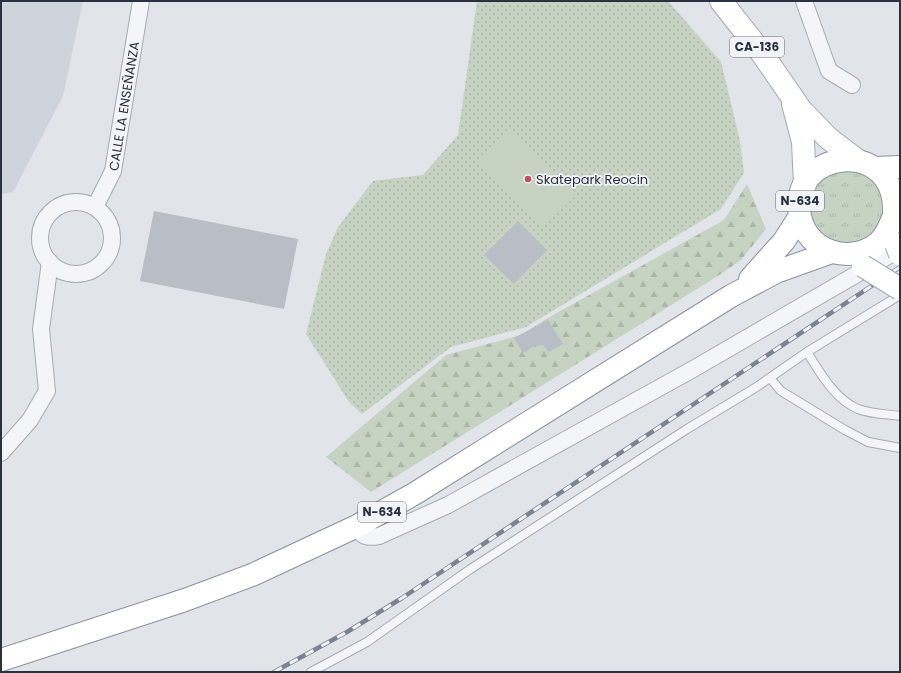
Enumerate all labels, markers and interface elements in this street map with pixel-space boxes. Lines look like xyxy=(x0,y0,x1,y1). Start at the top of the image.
road number: CA-136 xyxy=(730,37,784,57)
street label: CALLE LA ENSEÑANZA xyxy=(104,40,144,172)
place label: Skatepark Reocin xyxy=(536,170,648,189)
marker: Skatepark Reocin xyxy=(523,174,533,184)
road number: N-634 xyxy=(776,191,824,211)
road number: N-634 xyxy=(358,502,406,522)

